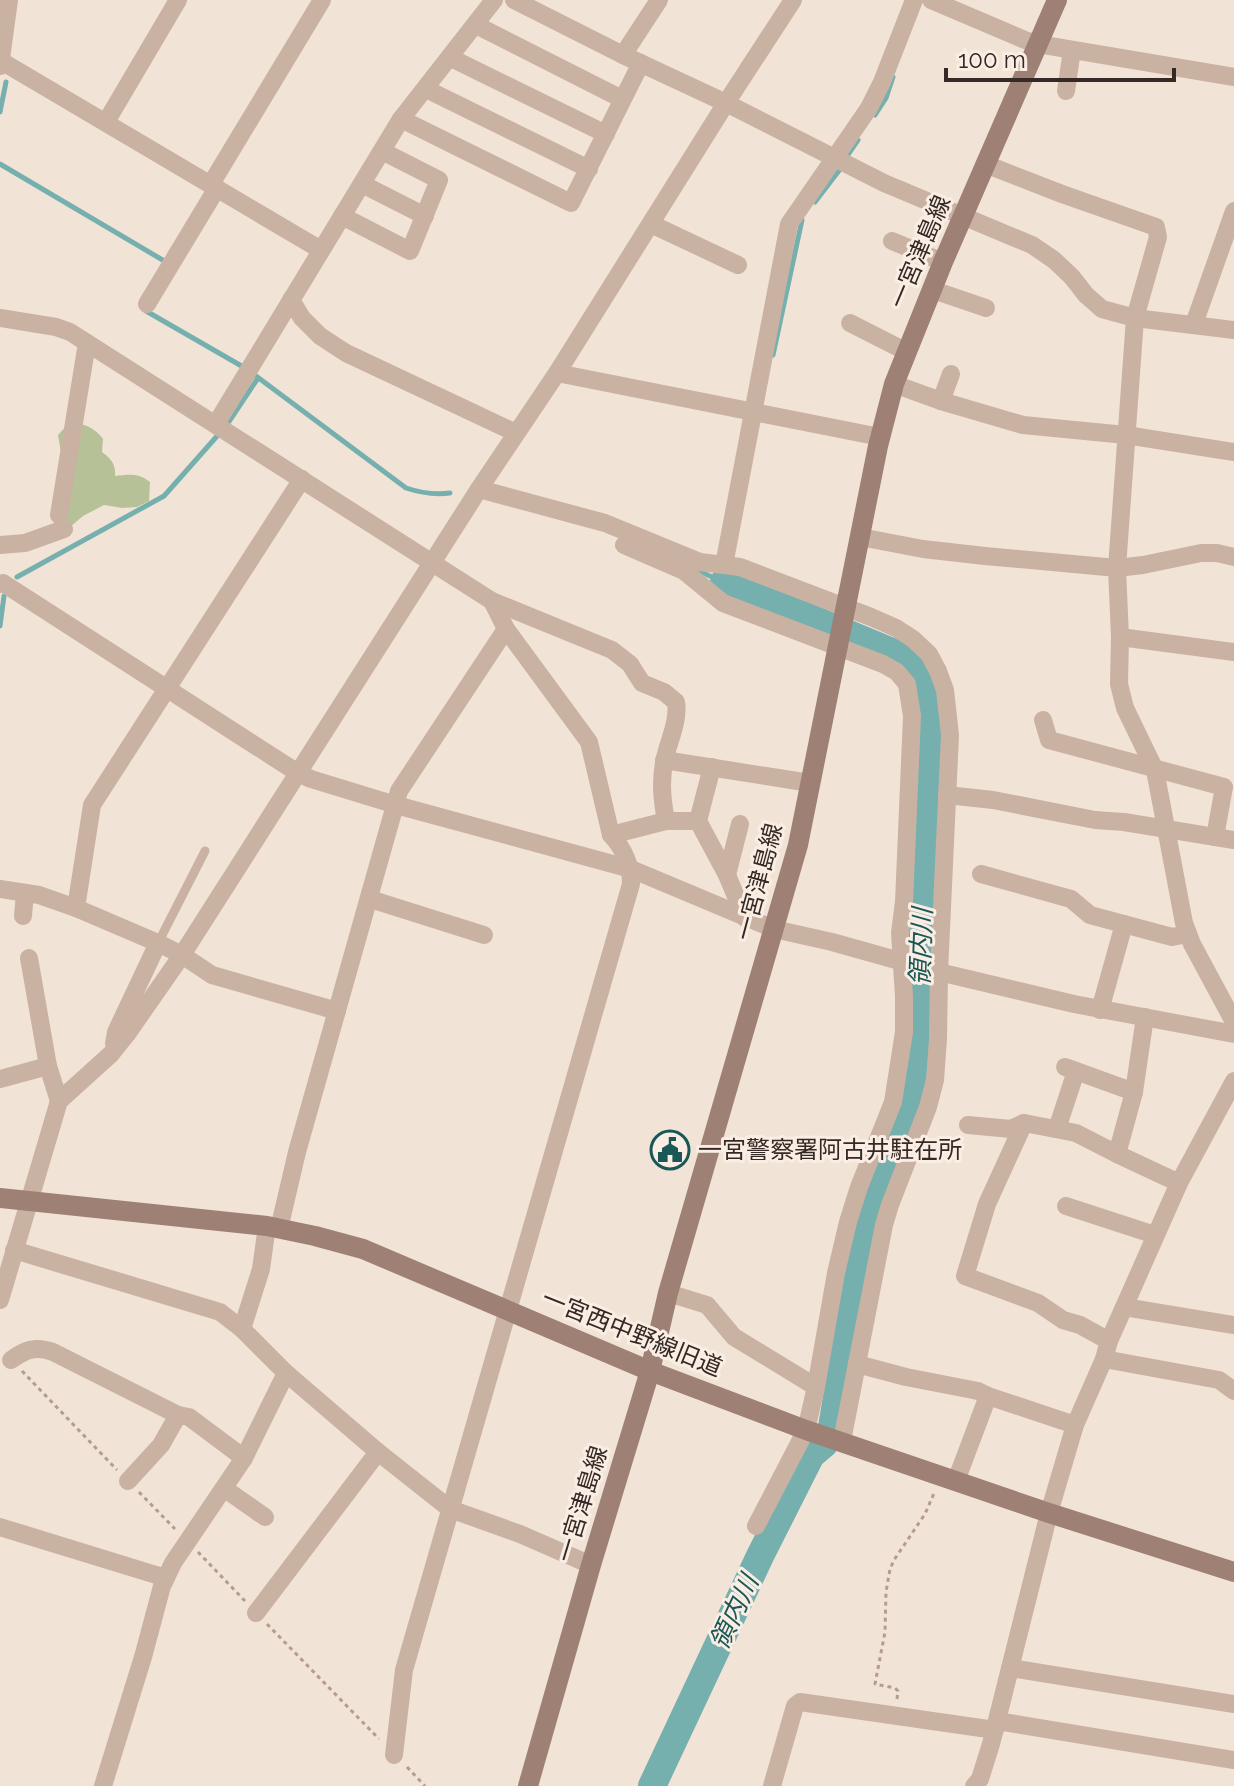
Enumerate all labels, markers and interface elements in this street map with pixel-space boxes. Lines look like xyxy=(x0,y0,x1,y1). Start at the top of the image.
scale bar xyxy=(946,32,1174,82)
text: 100 m xyxy=(958,45,1026,74)
street label: 一宮津島線 xyxy=(883,191,956,313)
street label: 一宮津島線 xyxy=(729,820,788,944)
water label: 領内川 xyxy=(905,905,937,987)
public building icon: 一宮警察署阿古井駐在所 xyxy=(649,1129,691,1171)
place label: 一宮警察署阿古井駐在所 xyxy=(698,1135,962,1164)
street label: 一宮西中野線旧道 xyxy=(538,1283,727,1382)
street label: 一宮津島線 xyxy=(550,1442,613,1565)
water label: 領内川 xyxy=(704,1568,765,1654)

